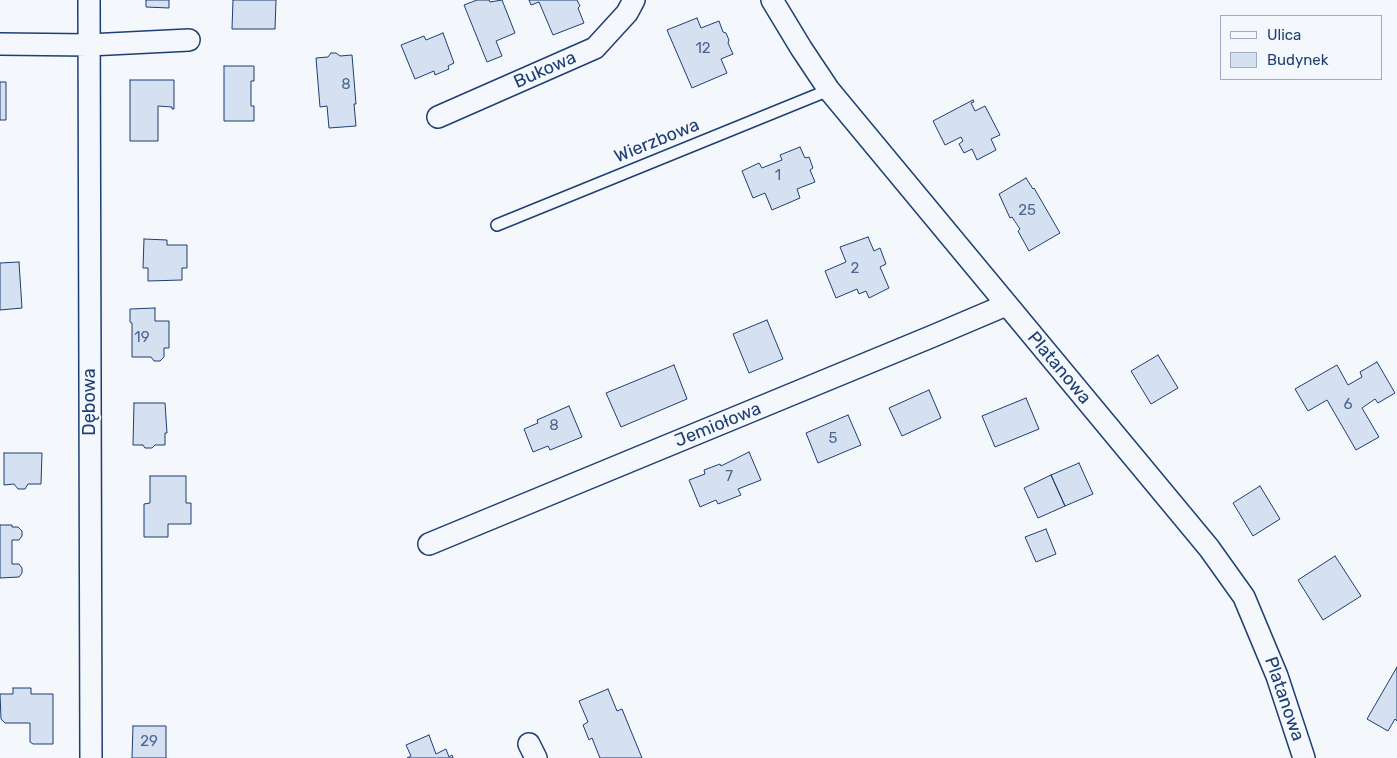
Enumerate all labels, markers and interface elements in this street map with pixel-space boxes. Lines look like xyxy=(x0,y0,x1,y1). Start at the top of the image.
legend xyxy=(1220,15,1382,80)
text: Ulica xyxy=(1267,26,1301,44)
house number: 12 xyxy=(695,40,711,58)
street label: Bukowa xyxy=(511,47,579,93)
text: Budynek xyxy=(1267,51,1329,69)
house number: 8 xyxy=(341,76,351,94)
street label: Wierzbowa xyxy=(611,114,703,168)
house number: 1 xyxy=(775,167,781,185)
house number: 25 xyxy=(1018,202,1036,220)
house number: 2 xyxy=(851,260,859,278)
street label: Platanowa xyxy=(1022,327,1096,409)
house number: 19 xyxy=(134,329,150,347)
street label: Dębowa xyxy=(79,368,101,436)
house number: 6 xyxy=(1343,396,1353,414)
street label: Jemiołowa xyxy=(672,398,764,452)
house number: 8 xyxy=(549,417,559,435)
house number: 5 xyxy=(829,430,837,448)
house number: 7 xyxy=(725,468,733,486)
street label: Platanowa xyxy=(1259,654,1309,744)
house number: 29 xyxy=(140,733,158,751)

